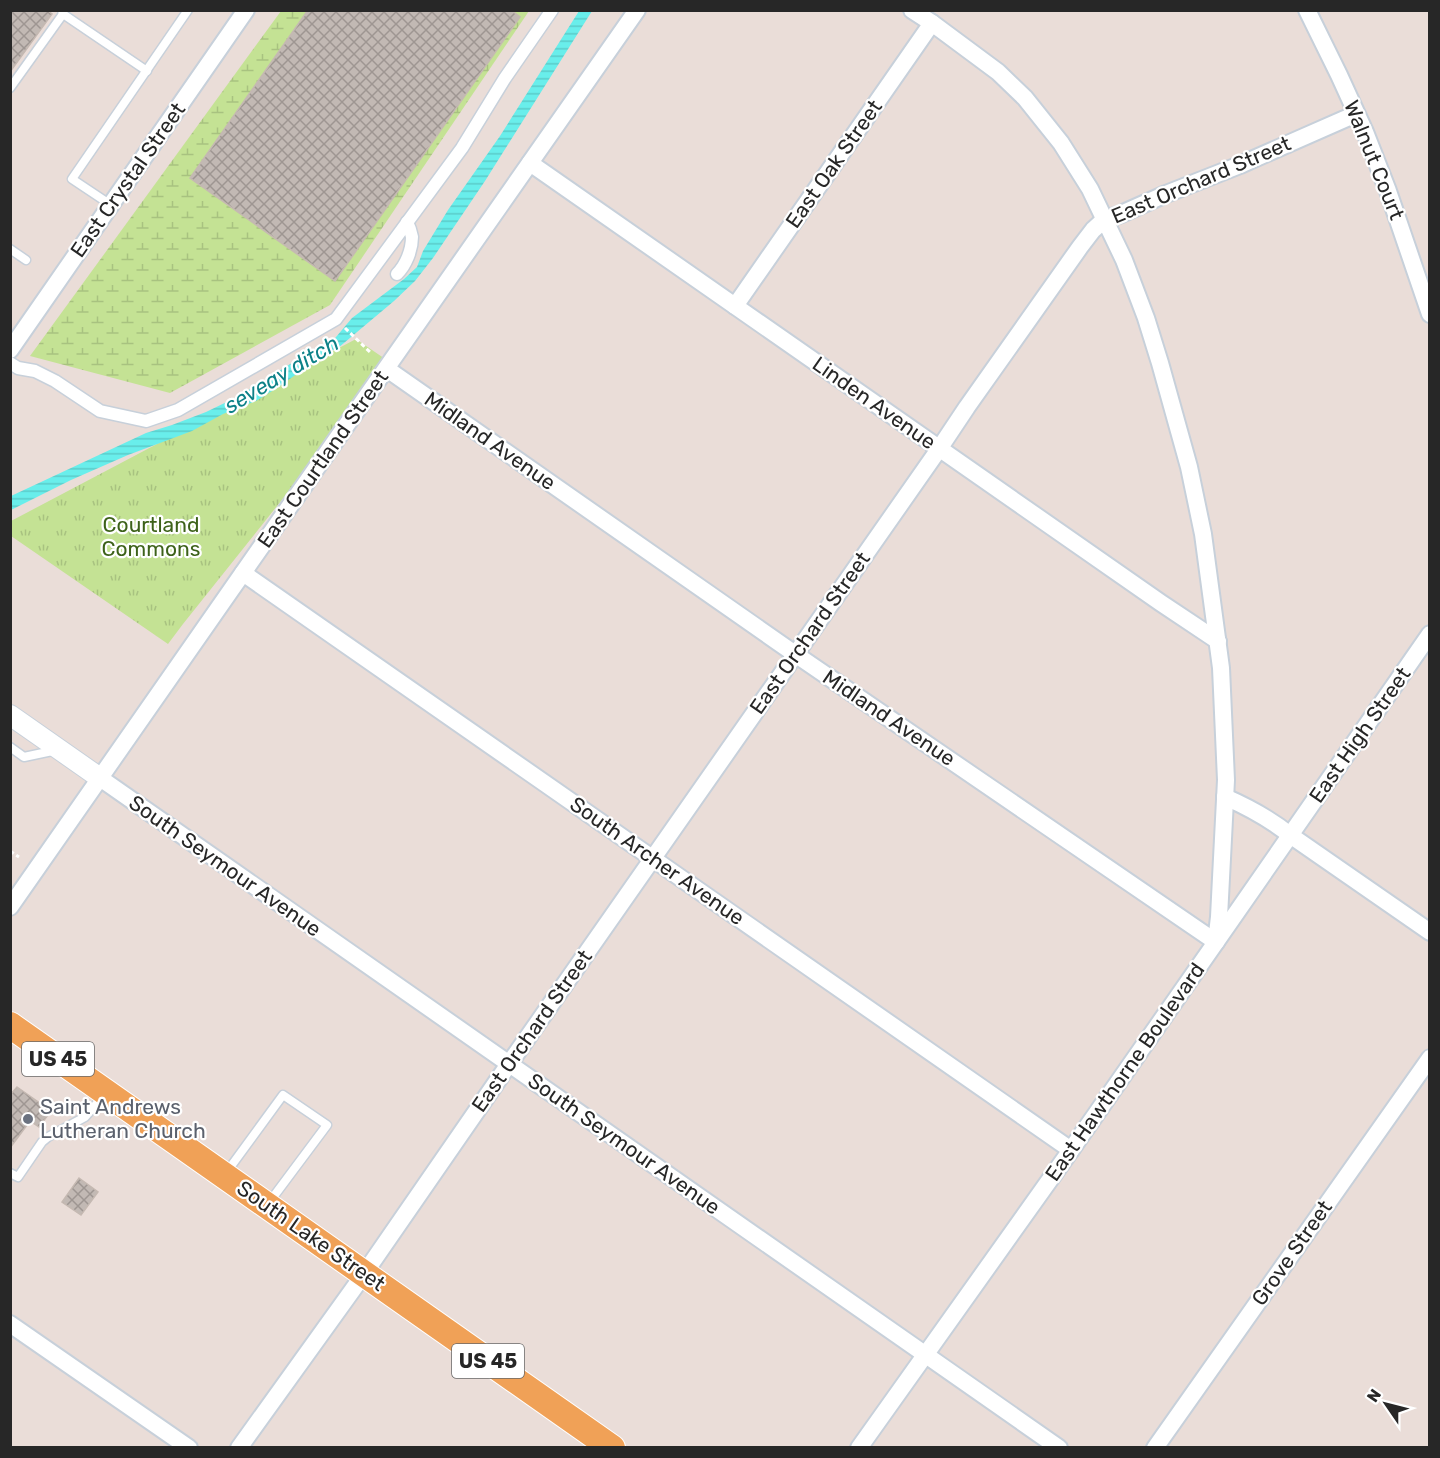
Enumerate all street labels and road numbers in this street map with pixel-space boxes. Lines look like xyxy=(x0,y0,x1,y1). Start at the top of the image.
street label: East Oak Street xyxy=(780,95,887,233)
street label: Walnut Court xyxy=(1339,96,1410,223)
street label: East Crystal Street xyxy=(65,98,190,262)
street label: East Orchard Street xyxy=(1107,130,1294,229)
street label: Linden Avenue xyxy=(808,351,941,454)
street label: East Courtland Street xyxy=(252,365,393,552)
street label: Midland Avenue xyxy=(420,386,561,495)
street label: East Orchard Street xyxy=(744,547,875,719)
street label: East High Street xyxy=(1304,662,1416,807)
street label: Midland Avenue xyxy=(818,664,960,771)
street label: South Seymour Avenue xyxy=(124,790,326,941)
street label: South Archer Avenue xyxy=(565,791,749,930)
street label: East Orchard Street xyxy=(466,945,597,1117)
street label: East Hawthorne Boulevard xyxy=(1040,958,1210,1186)
road number: US 45 xyxy=(22,1042,94,1076)
street label: South Seymour Avenue xyxy=(523,1068,725,1219)
street label: South Lake Street xyxy=(232,1175,390,1296)
street label: Grove Street xyxy=(1246,1195,1337,1310)
road number: US 45 xyxy=(452,1344,524,1378)

